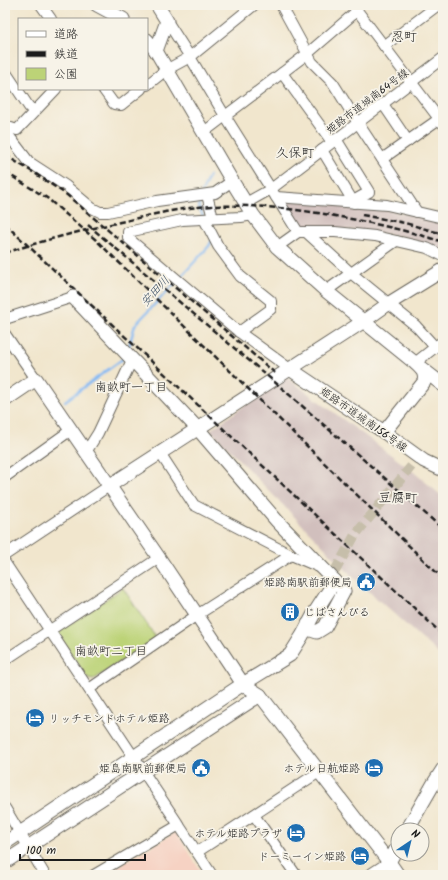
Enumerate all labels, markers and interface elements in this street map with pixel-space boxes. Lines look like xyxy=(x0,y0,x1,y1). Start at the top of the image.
legend xyxy=(18,18,148,90)
text: 道路 xyxy=(54,25,78,44)
district label: 忍町 xyxy=(391,27,417,48)
text: 鉄道 xyxy=(54,45,78,64)
street label: 姫路市道城南64号線 xyxy=(322,64,413,139)
text: 公園 xyxy=(54,65,78,84)
district label: 久保町 xyxy=(275,143,315,164)
water label: 安田川 xyxy=(136,272,175,311)
district label: 南畝町一丁目 xyxy=(95,378,167,397)
street label: 姫路市道城南156号線 xyxy=(316,383,411,457)
district label: 豆腐町 xyxy=(378,488,418,509)
public building icon: 姫路南駅前郵便局 xyxy=(355,571,377,593)
place label: 姫路南駅前郵便局 xyxy=(264,574,352,592)
building icon: じばさんびる xyxy=(279,601,301,623)
place label: じばさんびる xyxy=(304,604,370,622)
district label: 南畝町二丁目 xyxy=(75,642,147,661)
hotel icon: リッチモンドホテル姫路 xyxy=(24,707,46,729)
place label: リッチモンドホテル姫路 xyxy=(49,710,170,728)
public building icon: 姫島南駅前郵便局 xyxy=(190,757,212,779)
hotel icon: ホテル日航姫路 xyxy=(363,757,385,779)
place label: 姫島南駅前郵便局 xyxy=(99,760,187,778)
place label: ホテル日航姫路 xyxy=(283,760,360,778)
hotel icon: ホテル姫路プラザ xyxy=(285,822,307,844)
north arrow xyxy=(390,822,430,862)
place label: ホテル姫路プラザ xyxy=(194,825,282,843)
text: N xyxy=(407,825,423,844)
scale bar xyxy=(20,836,145,862)
text: 100 m xyxy=(26,841,57,860)
hotel icon: ドーミーイン姫路 xyxy=(349,845,371,867)
place label: ドーミーイン姫路 xyxy=(258,848,346,866)

